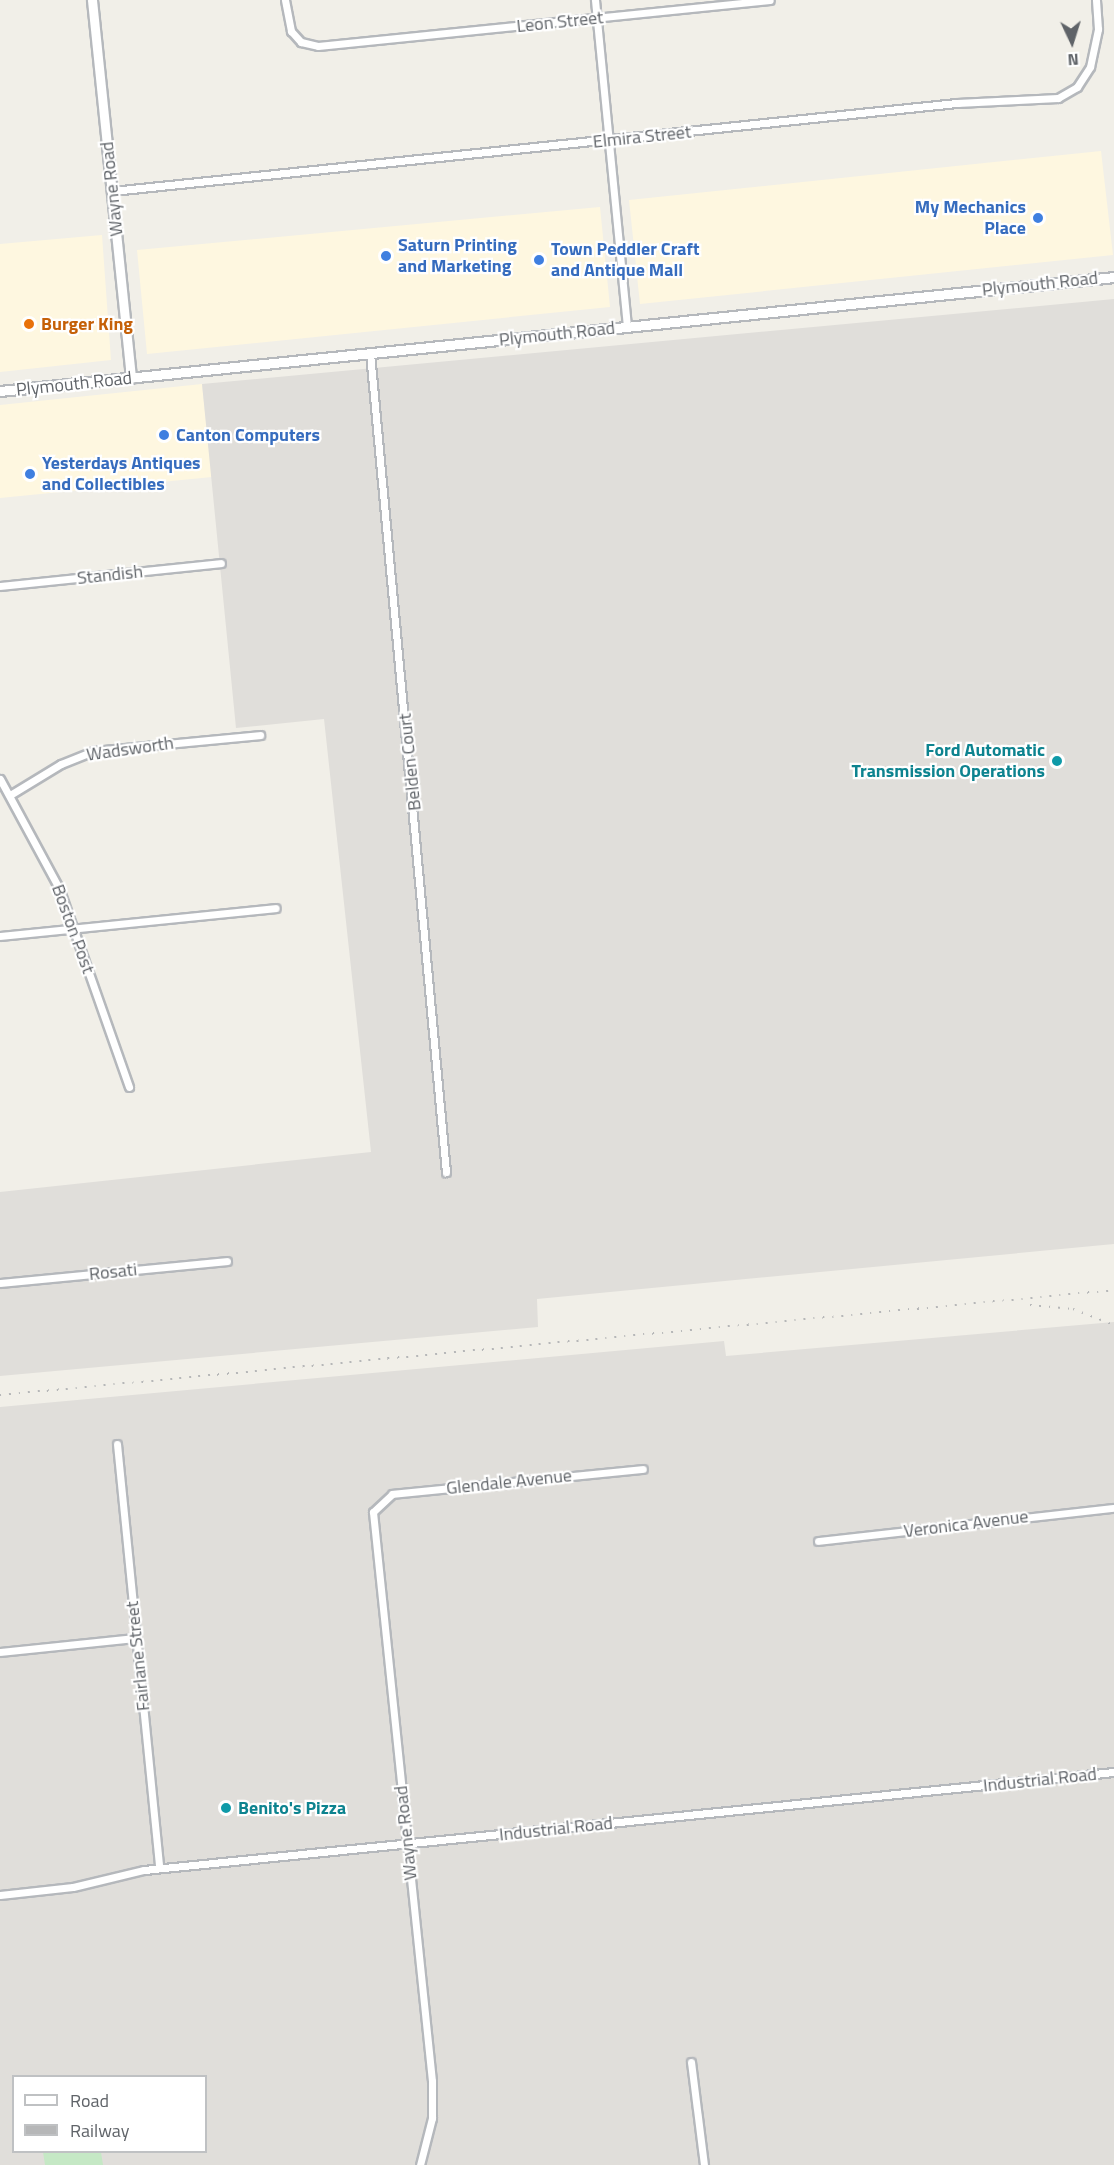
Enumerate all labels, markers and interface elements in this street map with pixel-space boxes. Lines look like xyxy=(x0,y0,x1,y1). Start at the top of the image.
street label: Leon Street xyxy=(516,7,604,37)
north arrow xyxy=(1042,12,1102,72)
text: N xyxy=(1067,48,1080,72)
street label: Elmira Street xyxy=(592,121,692,153)
street label: Wayne Road xyxy=(96,141,128,237)
place label: My Mechanics Place xyxy=(915,197,1026,240)
marker: My Mechanics Place xyxy=(1031,211,1045,225)
place label: Saturn Printing and Marketing xyxy=(398,235,517,278)
place label: Town Peddler Craft and Antique Mall xyxy=(551,239,699,282)
marker: Saturn Printing and Marketing xyxy=(379,249,393,263)
marker: Town Peddler Craft and Antique Mall xyxy=(532,253,546,267)
street label: Plymouth Road xyxy=(981,267,1099,301)
place label: Burger King xyxy=(41,313,133,335)
marker: Burger King xyxy=(22,317,36,331)
street label: Plymouth Road xyxy=(498,317,616,351)
street label: Plymouth Road xyxy=(15,367,133,401)
place label: Canton Computers xyxy=(176,424,320,446)
marker: Canton Computers xyxy=(157,428,171,442)
place label: Yesterdays Antiques and Collectibles xyxy=(42,453,201,496)
marker: Yesterdays Antiques and Collectibles xyxy=(23,467,37,481)
street label: Standish xyxy=(76,561,144,589)
street label: Belden Court xyxy=(394,712,426,812)
street label: Wadsworth xyxy=(85,732,175,766)
place label: Ford Automatic Transmission Operations xyxy=(851,740,1045,783)
marker: Ford Automatic Transmission Operations xyxy=(1050,754,1064,768)
street label: Boston Post xyxy=(47,882,99,976)
street label: Rosati xyxy=(88,1259,138,1285)
street label: Glendale Avenue xyxy=(445,1465,573,1499)
street label: Veronica Avenue xyxy=(903,1506,1029,1542)
street label: Fairlane Street xyxy=(121,1600,155,1712)
street label: Industrial Road xyxy=(982,1763,1098,1797)
street label: Wayne Road xyxy=(390,1785,422,1881)
place label: Benito's Pizza xyxy=(238,1797,346,1819)
marker: Benito's Pizza xyxy=(219,1801,233,1815)
street label: Industrial Road xyxy=(498,1812,614,1846)
legend xyxy=(12,2075,207,2153)
text: Road xyxy=(70,2087,109,2114)
text: Railway xyxy=(70,2117,129,2144)

